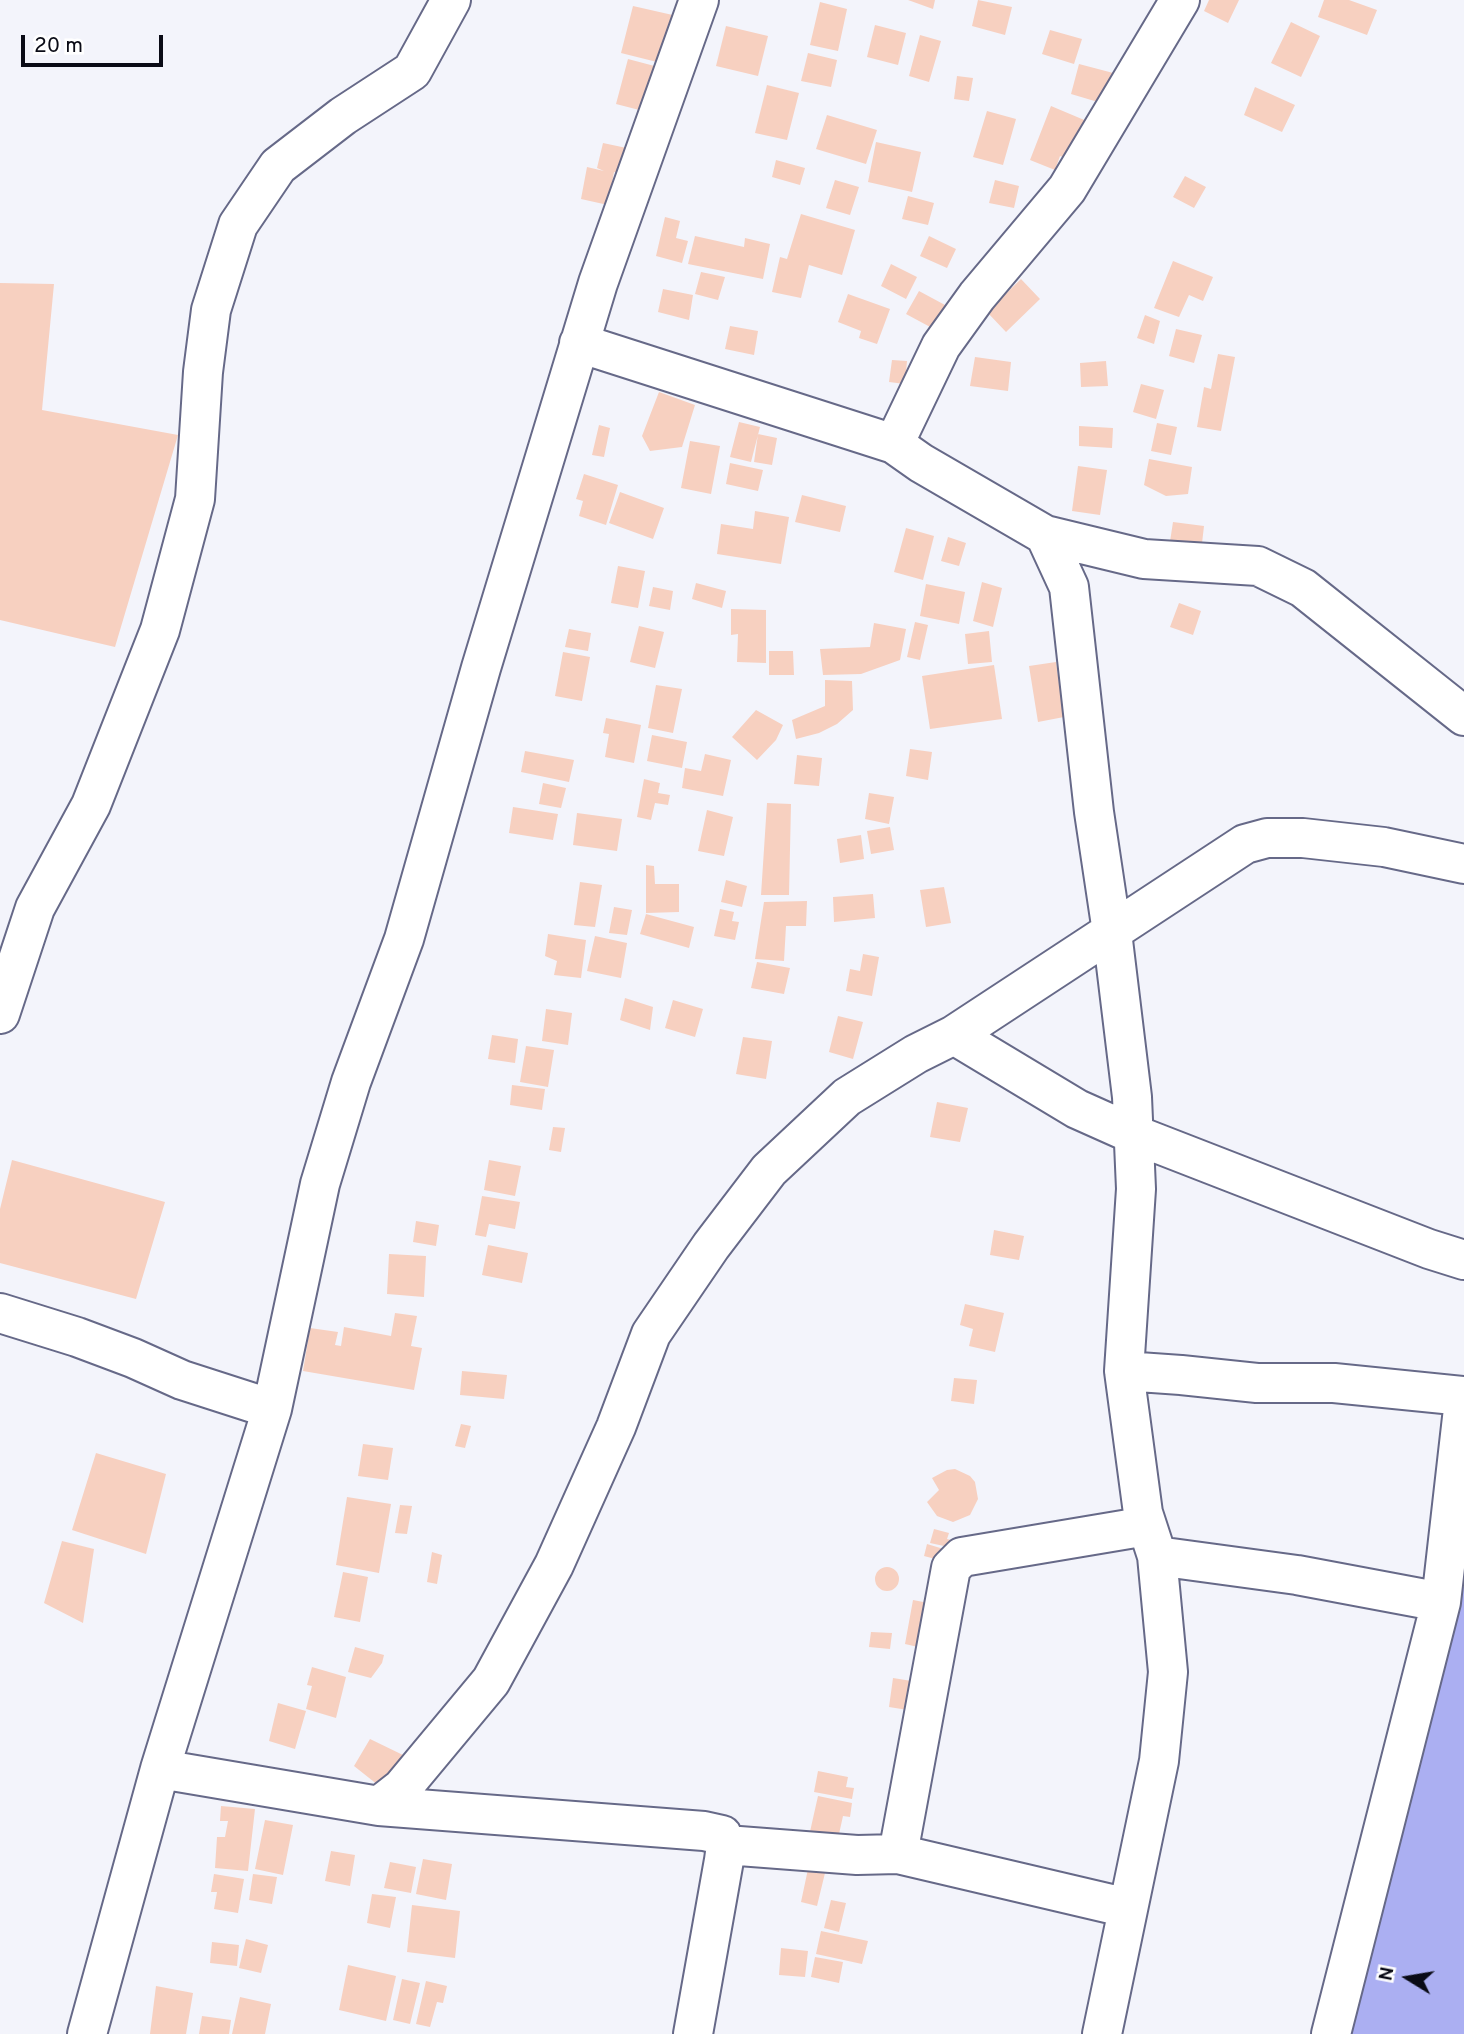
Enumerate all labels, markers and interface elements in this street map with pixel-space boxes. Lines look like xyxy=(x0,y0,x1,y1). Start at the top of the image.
scale bar xyxy=(24,21,166,65)
text: 20 m xyxy=(34,33,83,60)
north arrow xyxy=(1373,1943,1443,2013)
text: N xyxy=(1374,1965,1400,1983)

